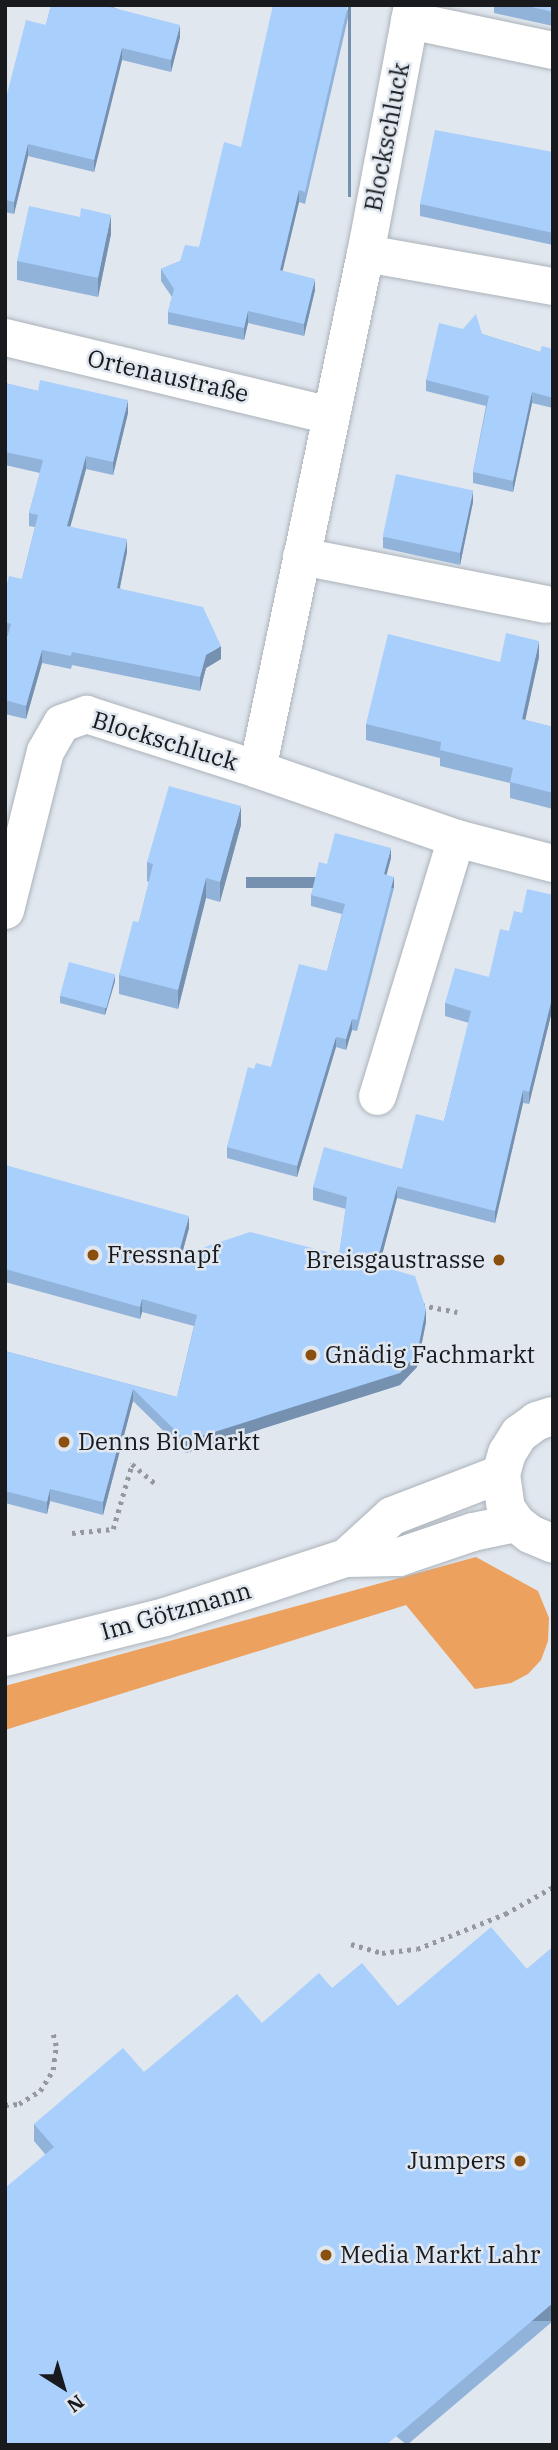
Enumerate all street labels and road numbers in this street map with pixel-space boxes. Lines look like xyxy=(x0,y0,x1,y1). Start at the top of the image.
street label: Blockschluck xyxy=(358,60,416,214)
street label: Ortenaustraße xyxy=(85,343,251,409)
street label: Blockschluck xyxy=(89,705,241,777)
street label: Im Götzmann xyxy=(98,1576,254,1646)

